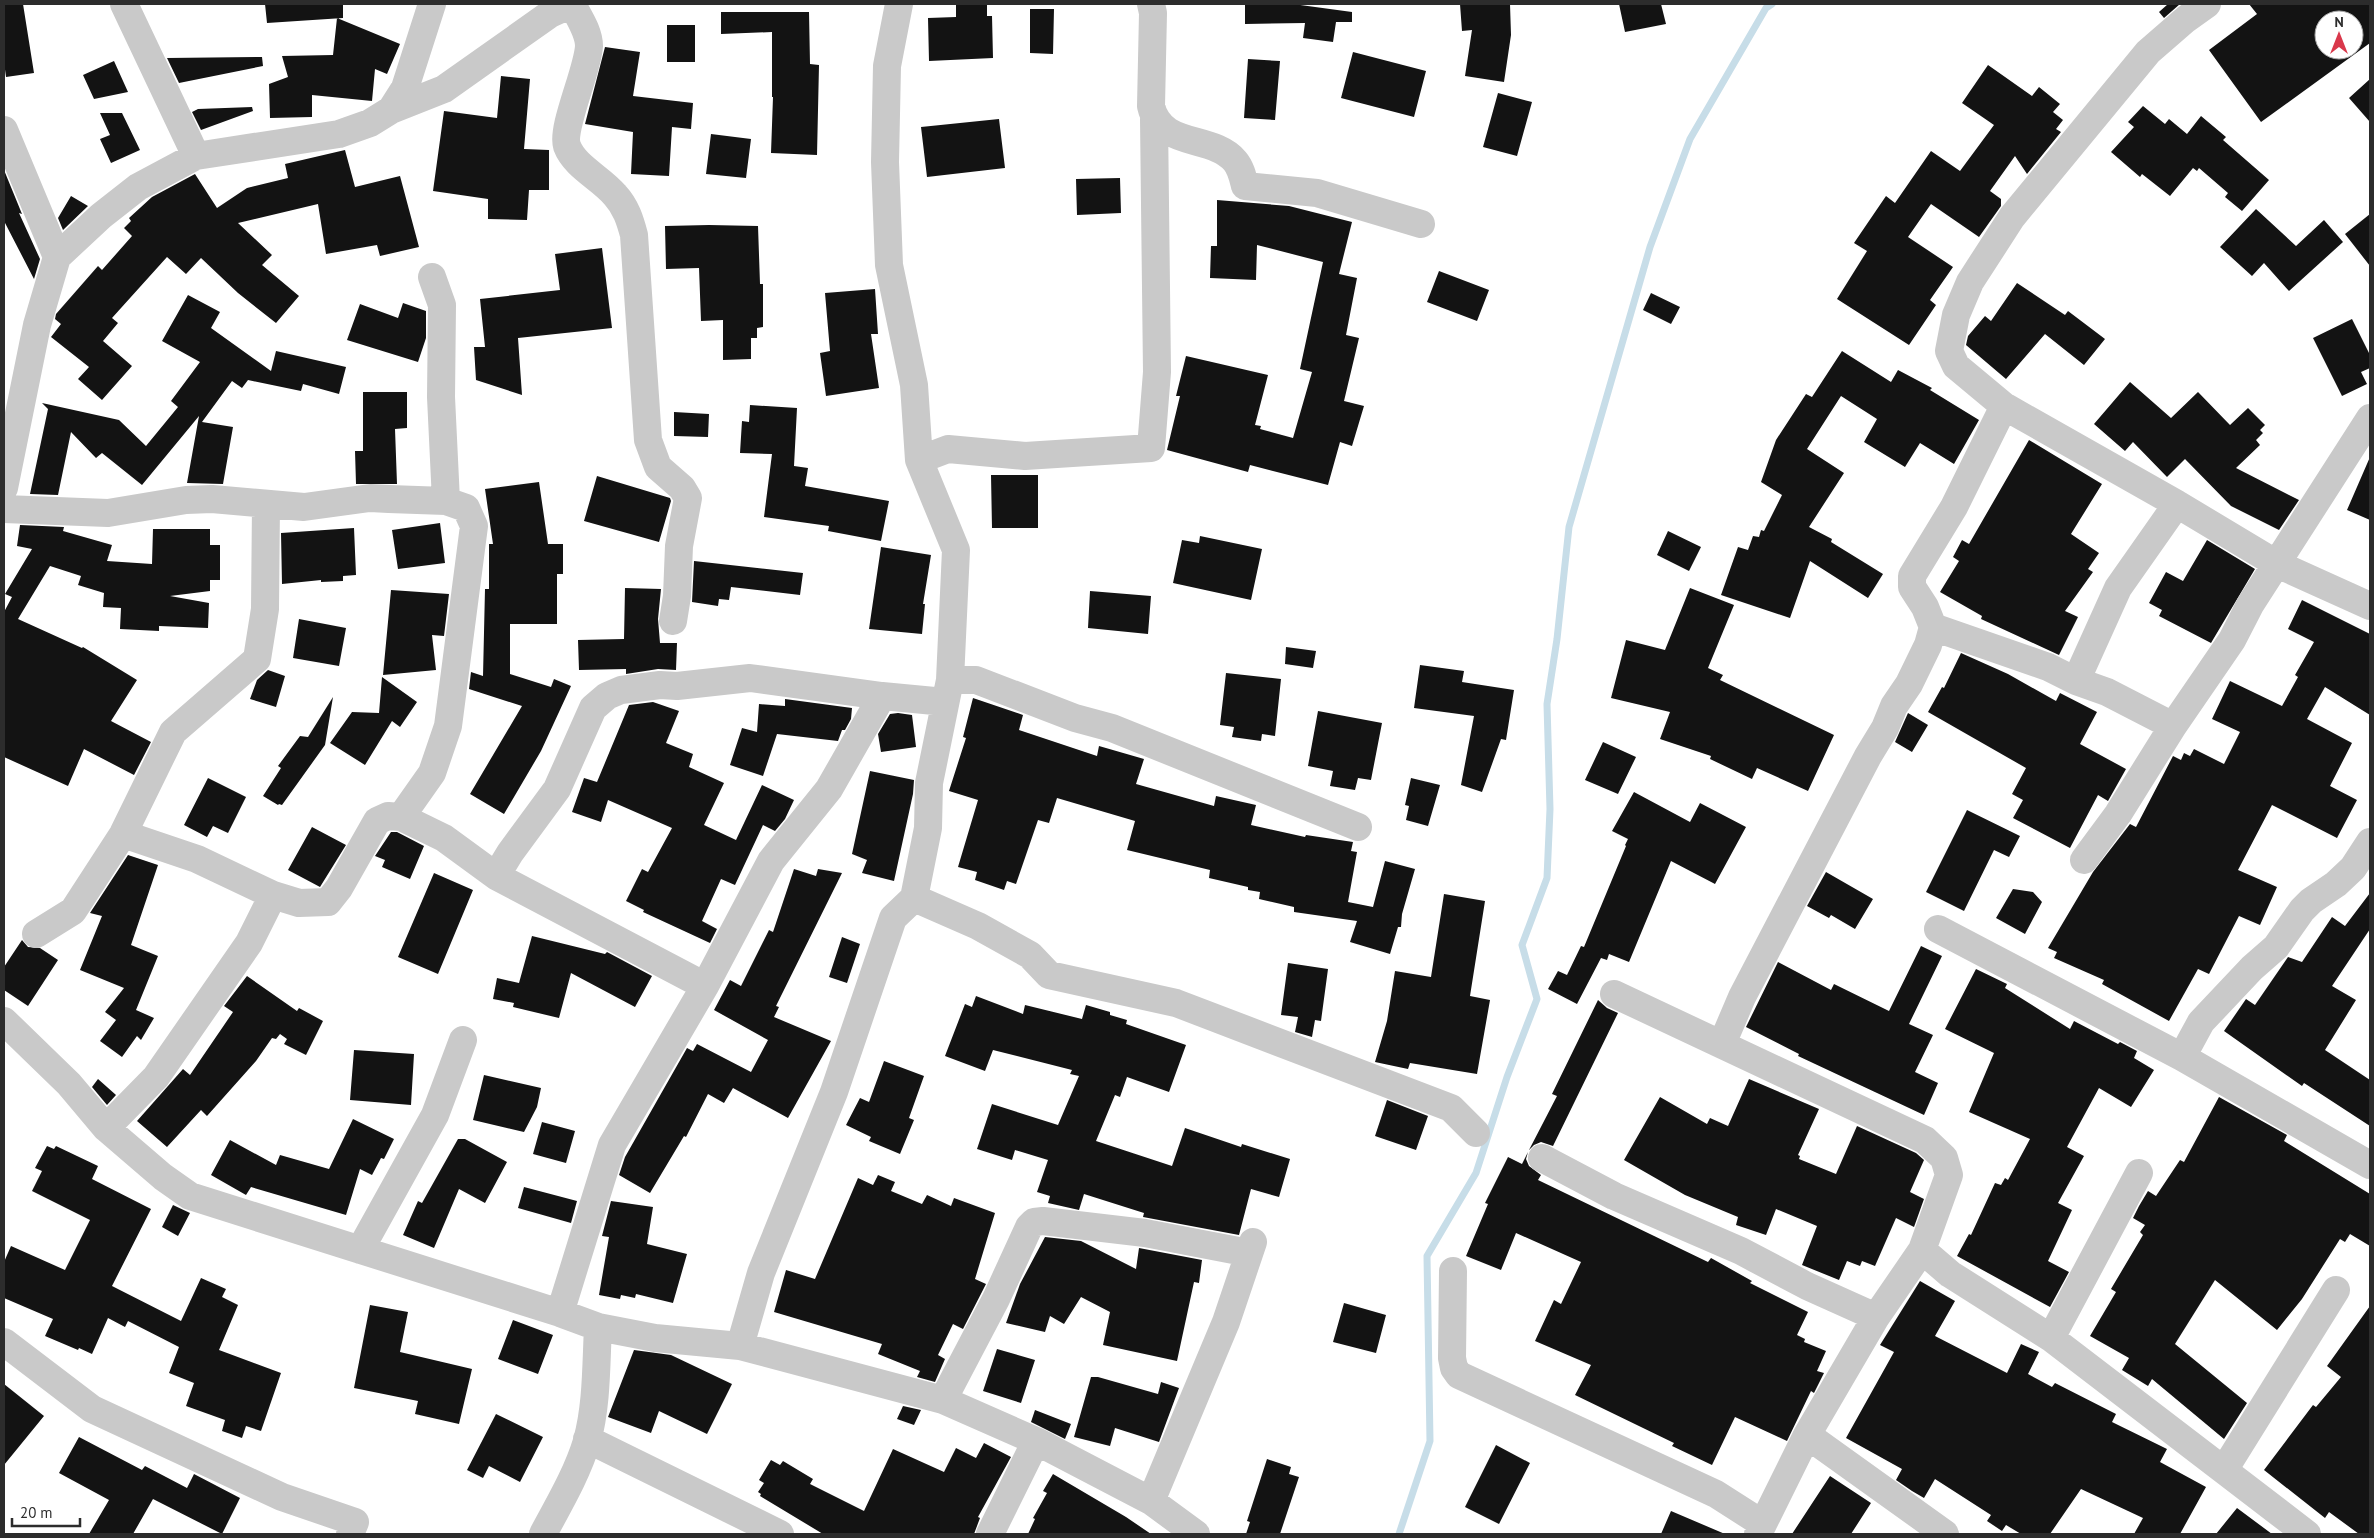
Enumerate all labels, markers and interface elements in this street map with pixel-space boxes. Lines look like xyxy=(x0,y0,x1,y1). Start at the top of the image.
north arrow xyxy=(2314,10,2364,60)
text: N xyxy=(2334,13,2344,31)
scale bar xyxy=(12,1496,80,1528)
text: 20 m xyxy=(20,1503,53,1522)

